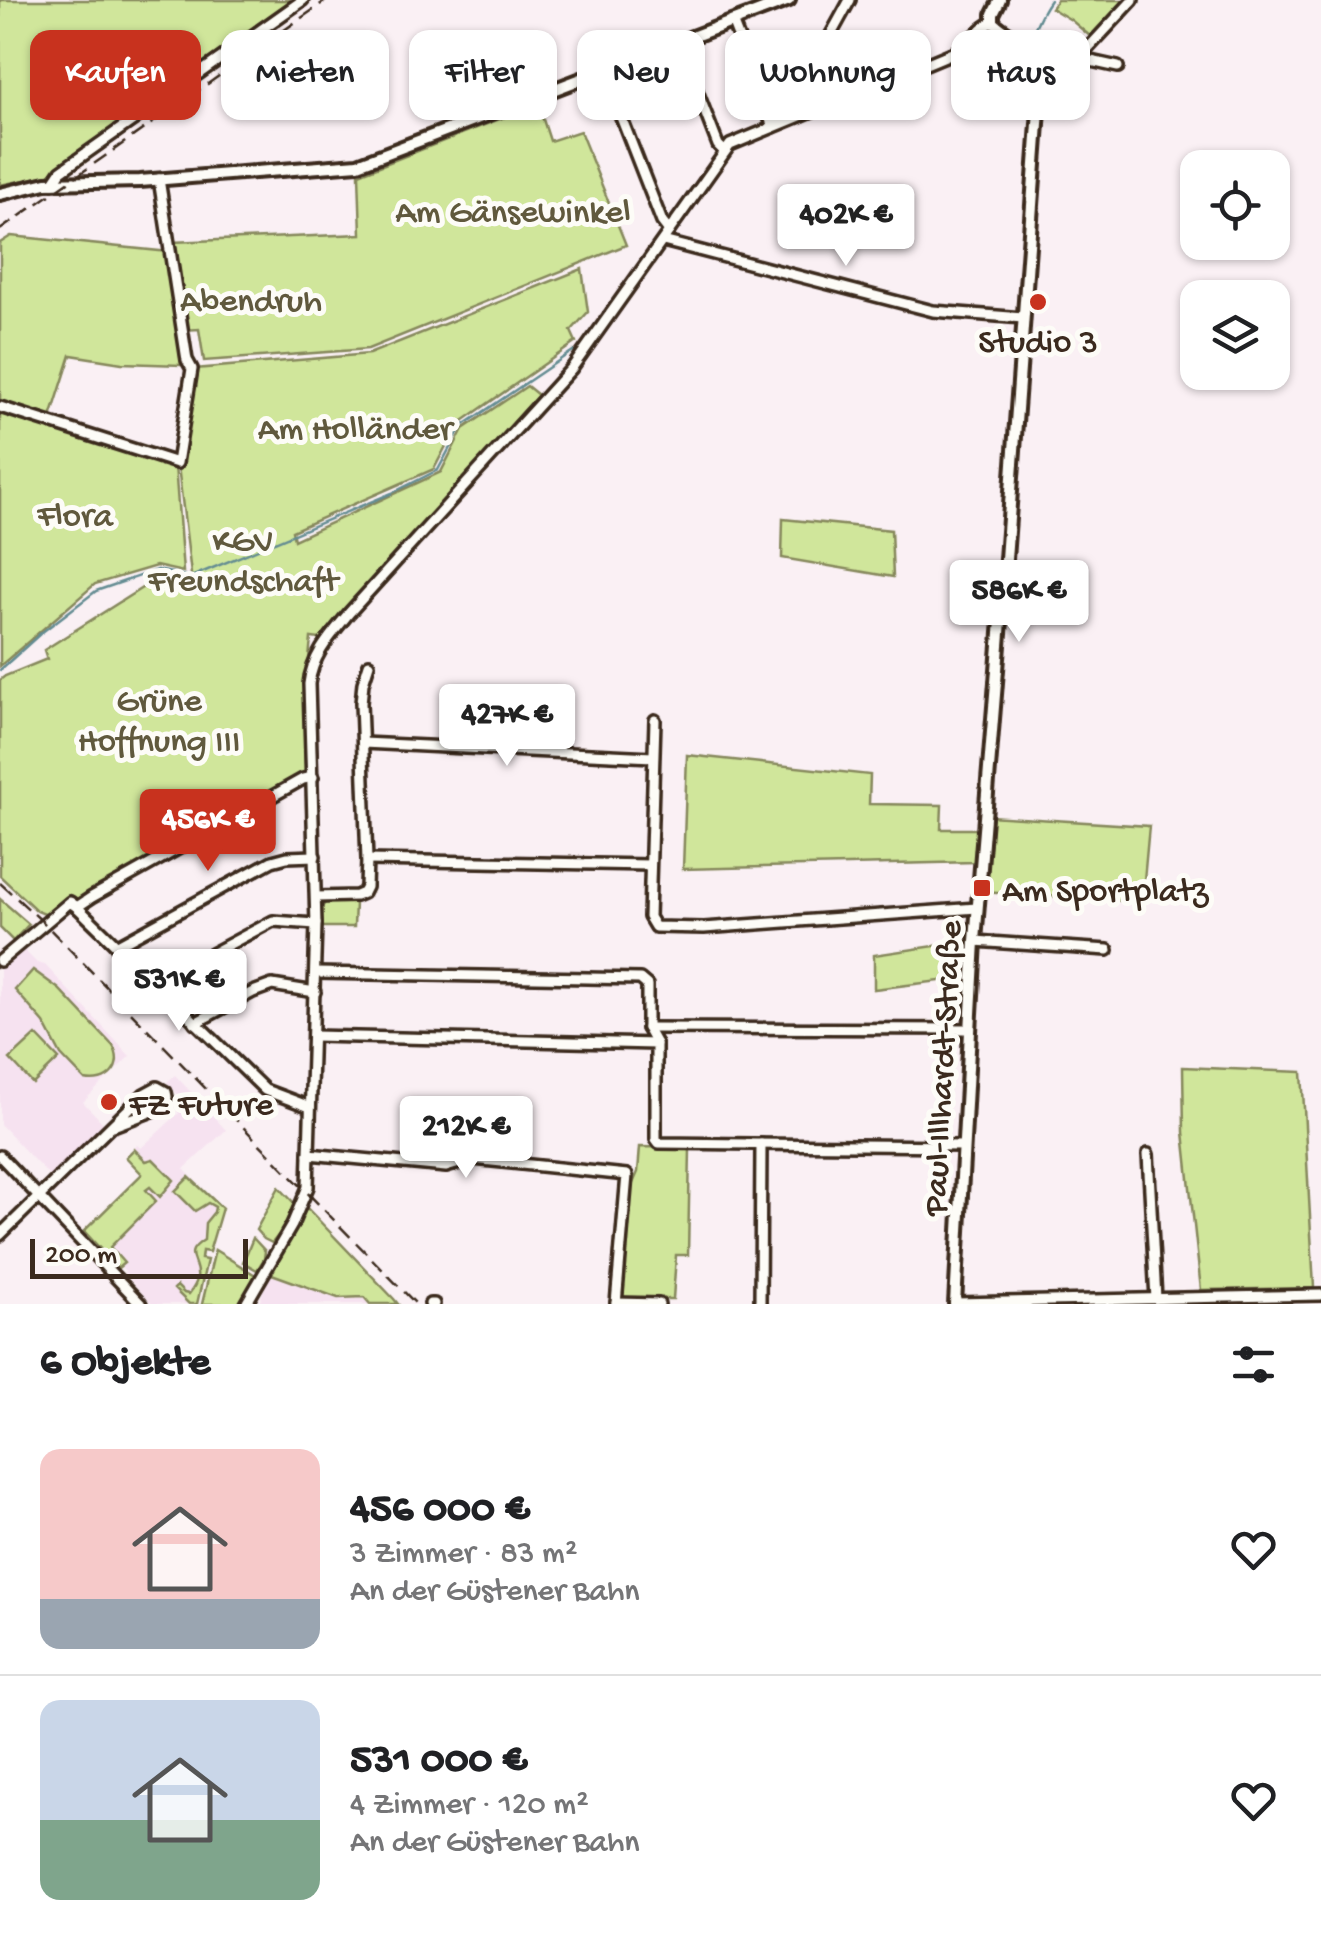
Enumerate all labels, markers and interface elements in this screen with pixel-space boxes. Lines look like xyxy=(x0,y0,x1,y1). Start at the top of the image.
chip: Kaufen xyxy=(30,30,201,120)
chip: Mieten xyxy=(221,30,389,120)
chip: Filter xyxy=(409,30,557,120)
chip: Neu xyxy=(577,30,705,120)
chip: Wohnung xyxy=(725,30,931,120)
chip: Haus xyxy=(951,30,1090,120)
map controls xyxy=(1180,150,1290,390)
button: locate xyxy=(1180,150,1290,260)
pin: 402K € xyxy=(765,184,927,269)
park label: Am Gänsewinkel xyxy=(395,194,631,235)
text: 402K € xyxy=(799,197,893,235)
button: layers xyxy=(1180,280,1290,390)
park label: Abendruh xyxy=(180,283,322,324)
marker: Studio 3 xyxy=(1027,291,1049,313)
place label: Studio 3 xyxy=(978,324,1098,365)
park label: Am Holländer xyxy=(258,411,455,452)
park label: Flora xyxy=(36,498,114,539)
park label: KGV Freundschaft xyxy=(147,523,341,604)
pin: 586K € xyxy=(938,560,1100,645)
text: 586K € xyxy=(972,573,1066,611)
park label: Grüne Hoffnung III xyxy=(78,683,240,764)
pin: 427K € xyxy=(426,684,588,769)
text: 427K € xyxy=(461,697,553,735)
pin: 456K € xyxy=(127,789,289,874)
text: 456K € xyxy=(162,802,254,840)
place label: Am Sportplatz xyxy=(1002,873,1210,914)
marker: Am Sportplatz xyxy=(971,877,993,899)
street label: Paul-Illhardt-Straße xyxy=(917,919,974,1218)
pin: 531K € xyxy=(98,949,260,1034)
text: 531K € xyxy=(134,962,224,1000)
place label: FZ Future xyxy=(128,1087,274,1128)
marker: FZ Future xyxy=(98,1091,120,1113)
pin: 212K € xyxy=(385,1096,547,1181)
text: 212K € xyxy=(422,1109,510,1147)
scale bar xyxy=(30,1234,248,1278)
text: 200 m xyxy=(45,1240,117,1273)
icon: filters xyxy=(1226,1337,1281,1392)
text: 6 Objekte xyxy=(40,1340,210,1389)
text: 456 000 € xyxy=(350,1487,530,1536)
icon: home xyxy=(120,1489,240,1609)
icon: heart xyxy=(1226,1522,1281,1577)
text: 3 Zimmer · 83 m² xyxy=(350,1536,577,1574)
text: An der Güstener Bahn xyxy=(350,1574,640,1612)
text: 531 000 € xyxy=(350,1738,527,1787)
icon: home xyxy=(120,1740,240,1860)
icon: heart xyxy=(1226,1773,1281,1828)
text: 4 Zimmer · 120 m² xyxy=(350,1787,589,1825)
text: An der Güstener Bahn xyxy=(350,1825,640,1863)

